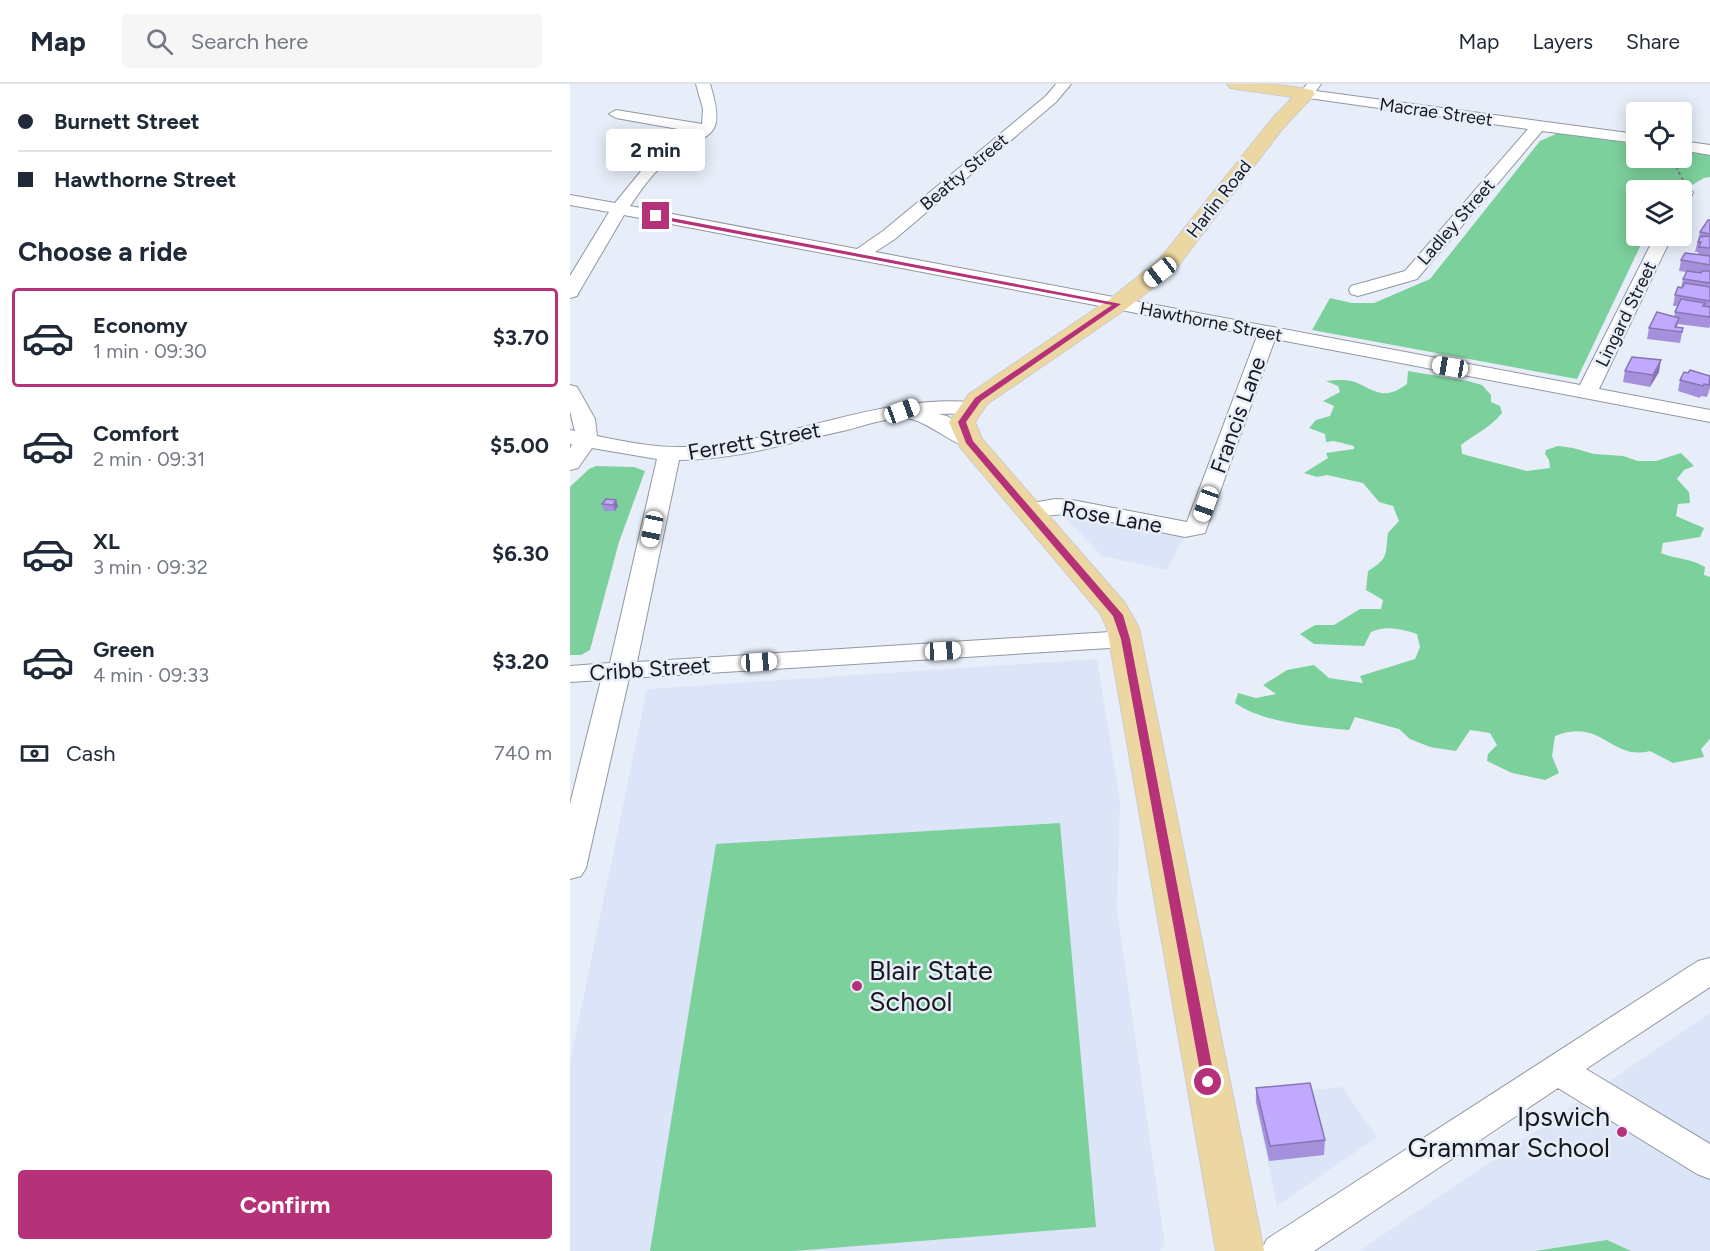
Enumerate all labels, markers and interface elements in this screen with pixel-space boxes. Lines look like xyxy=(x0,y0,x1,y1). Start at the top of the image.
search box xyxy=(122,14,542,68)
text: Map xyxy=(30,24,86,58)
icon: search xyxy=(143,25,176,58)
text: Search here xyxy=(191,28,308,55)
text: Map xyxy=(1459,29,1499,54)
text: Layers xyxy=(1532,29,1593,54)
text: Share xyxy=(1626,29,1680,54)
street label: Macrae Street xyxy=(1378,93,1494,131)
map controls xyxy=(1626,102,1692,246)
button: locate xyxy=(1626,102,1692,168)
text: Burnett Street xyxy=(54,108,200,135)
callout: 2 min xyxy=(606,129,706,171)
street label: Beatty Street xyxy=(916,129,1013,215)
text: 2 min xyxy=(630,138,681,162)
street label: Harlin Road xyxy=(1182,156,1256,242)
text: Hawthorne Street xyxy=(54,166,236,193)
street label: Ladley Street xyxy=(1413,174,1500,270)
button: layers xyxy=(1626,180,1692,246)
route end xyxy=(642,202,669,229)
text: Choose a ride xyxy=(18,235,187,268)
car xyxy=(1140,254,1180,290)
street label: Lingard Street xyxy=(1591,257,1661,370)
street label: Hawthorne Street xyxy=(1138,297,1284,347)
icon: car xyxy=(21,311,75,365)
text: Economy xyxy=(93,312,188,339)
text: $3.70 xyxy=(493,324,549,351)
text: 1 min · 09:30 xyxy=(93,339,207,363)
street label: Francis Lane xyxy=(1204,353,1272,477)
car xyxy=(1431,355,1469,379)
car xyxy=(882,396,922,426)
street label: Ferrett Street xyxy=(685,416,823,466)
icon: car xyxy=(21,419,75,473)
text: Comfort xyxy=(93,420,179,447)
text: $5.00 xyxy=(490,432,549,459)
text: 2 min · 09:31 xyxy=(93,447,205,471)
car xyxy=(1191,484,1221,524)
street label: Rose Lane xyxy=(1060,495,1164,539)
car xyxy=(639,510,665,548)
icon: car xyxy=(21,527,75,581)
text: XL xyxy=(93,528,120,555)
text: $6.30 xyxy=(492,540,549,567)
text: 3 min · 09:32 xyxy=(93,555,208,579)
icon: car xyxy=(21,635,75,689)
text: Green xyxy=(93,636,155,663)
car xyxy=(925,641,961,661)
text: $3.20 xyxy=(492,648,549,675)
street label: Cribb Street xyxy=(589,651,711,687)
car xyxy=(740,652,778,672)
text: 4 min · 09:33 xyxy=(93,663,209,687)
icon: cash xyxy=(18,737,51,770)
text: Cash xyxy=(66,740,116,767)
text: 740 m xyxy=(494,741,552,765)
place label: Blair State School xyxy=(869,954,993,1018)
marker: Blair State School xyxy=(850,979,864,993)
route start xyxy=(1194,1068,1221,1095)
place label: Ipswich Grammar School xyxy=(1408,1100,1610,1164)
marker: Ipswich Grammar School xyxy=(1615,1125,1629,1139)
button: Confirm xyxy=(18,1170,552,1239)

